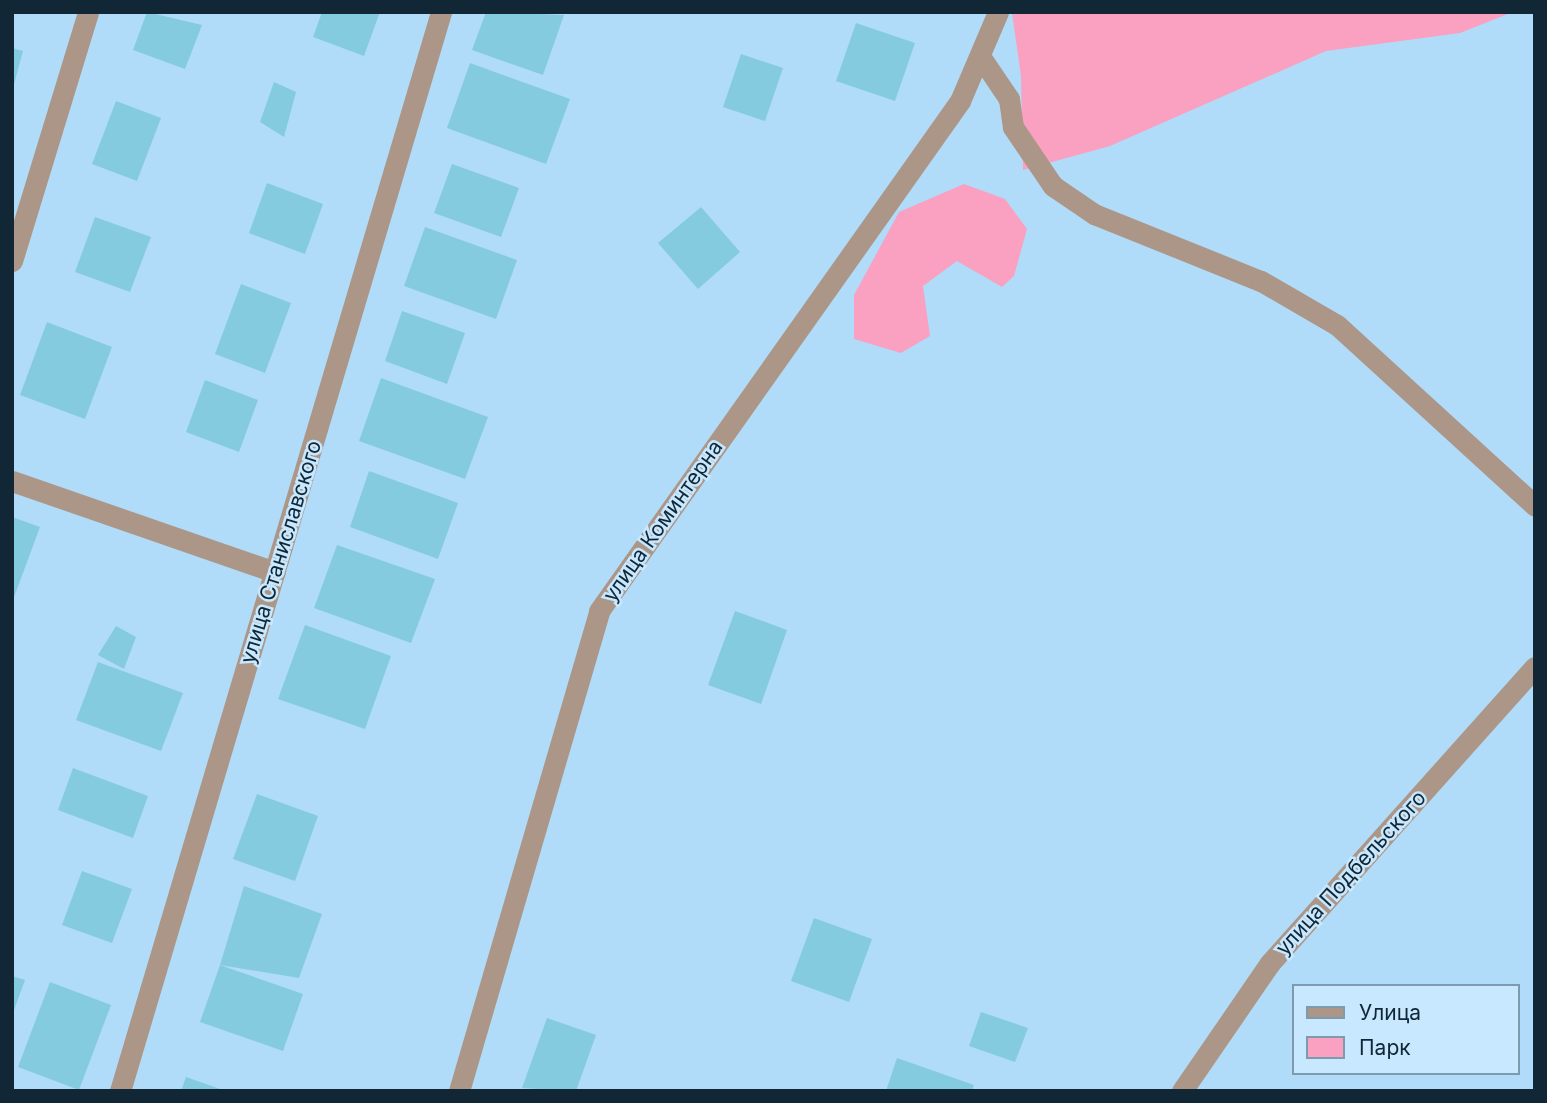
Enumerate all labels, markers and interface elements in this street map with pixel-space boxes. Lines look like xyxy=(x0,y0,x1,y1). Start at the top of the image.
street label: улица Коминтерна xyxy=(598,435,728,607)
street label: улица Станиславского xyxy=(235,437,327,667)
street label: улица Подбельского xyxy=(1271,786,1431,960)
legend xyxy=(1292,984,1519,1075)
text: Улица xyxy=(1359,1000,1421,1025)
text: Парк xyxy=(1359,1035,1411,1060)

